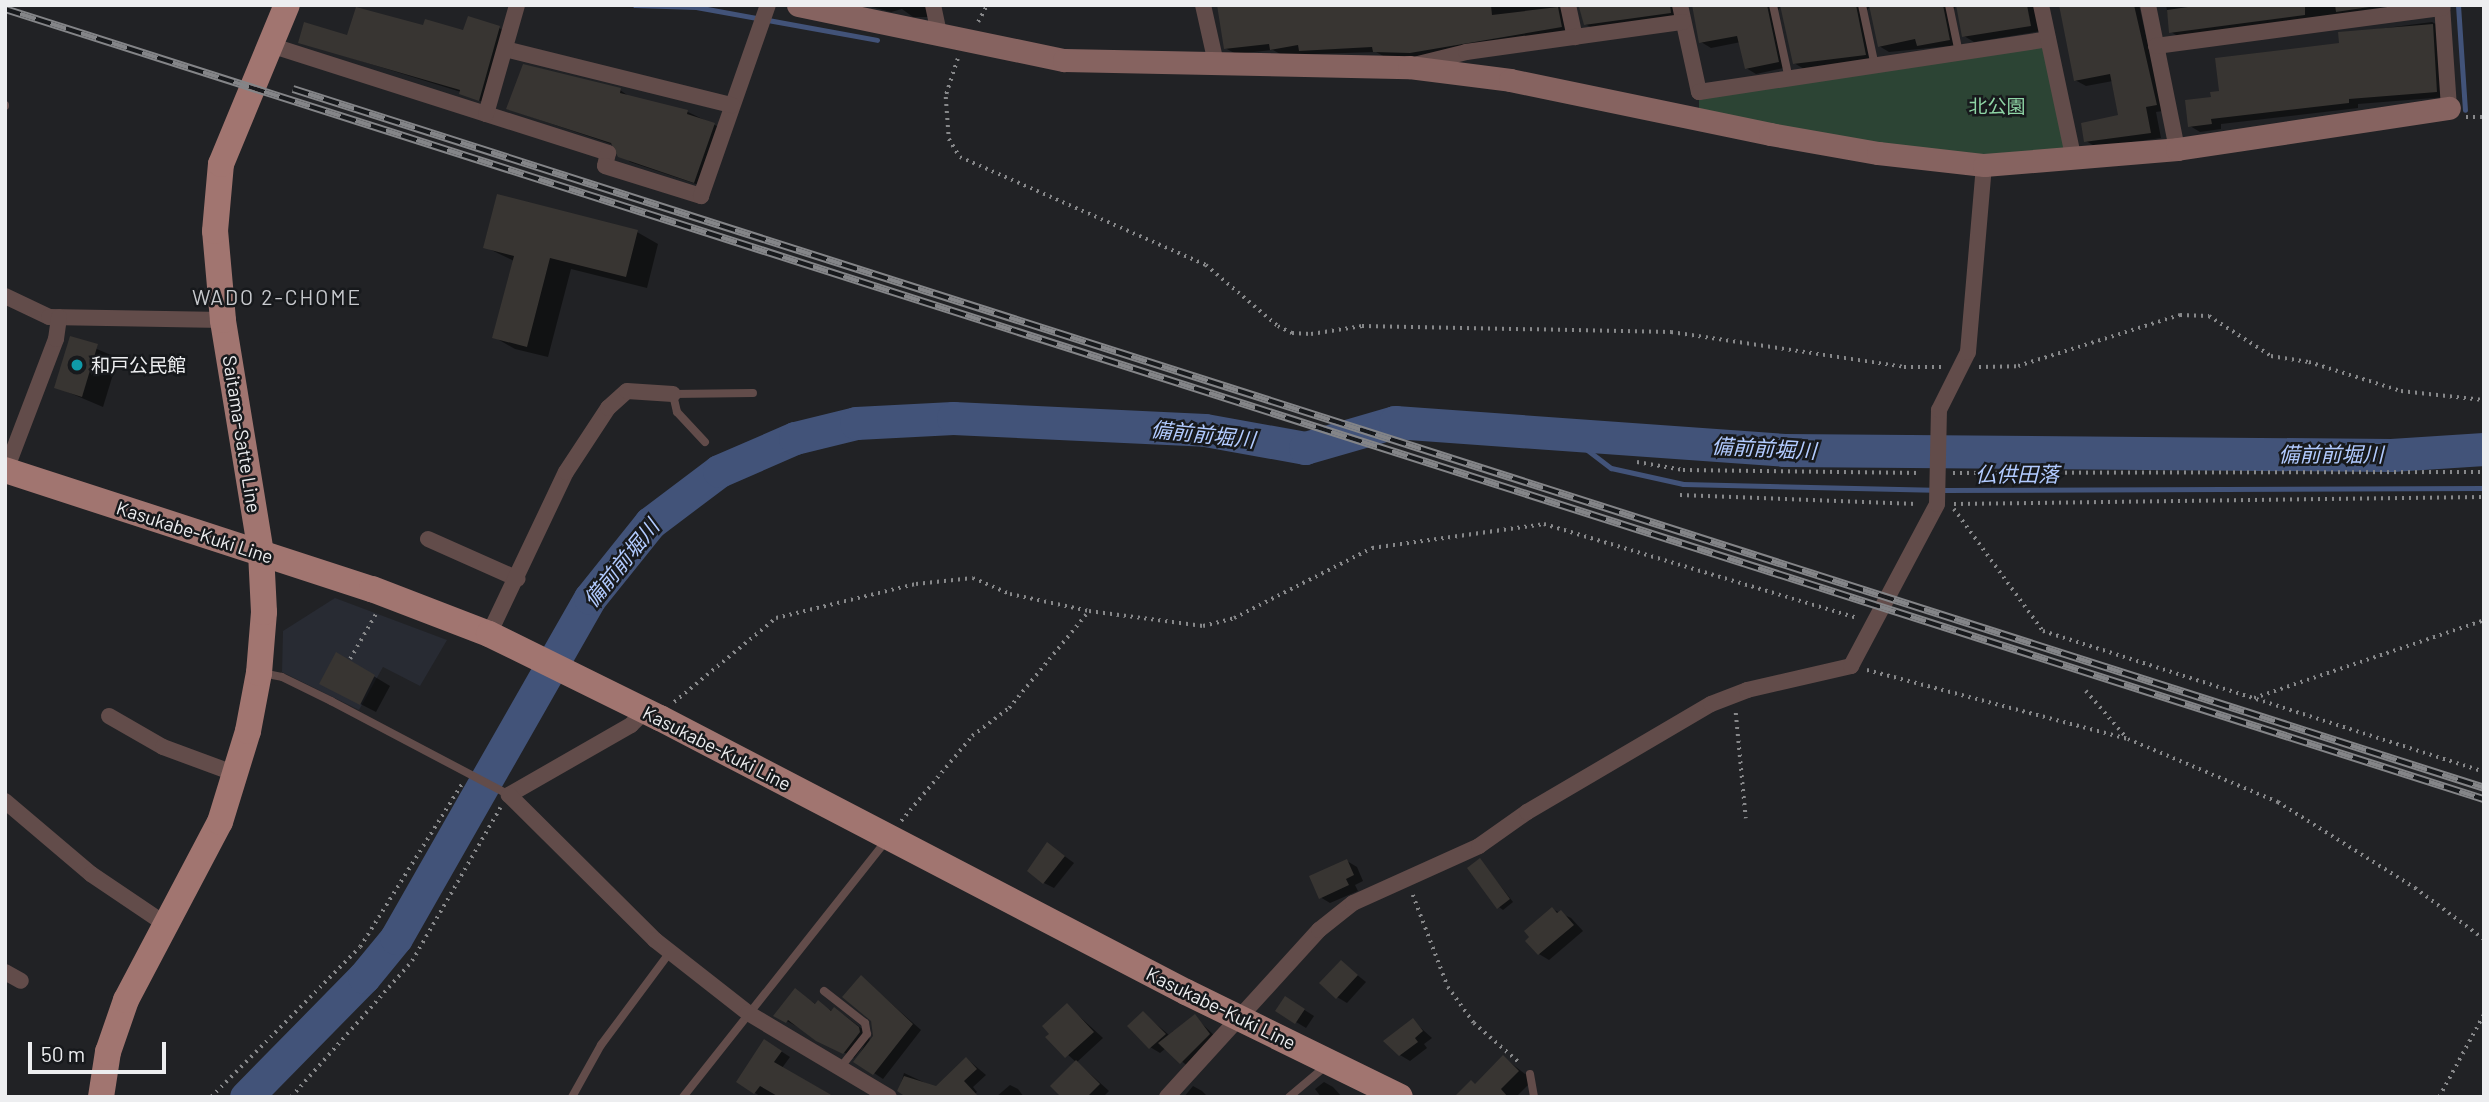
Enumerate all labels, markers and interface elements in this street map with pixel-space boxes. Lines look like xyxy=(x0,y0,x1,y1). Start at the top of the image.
park label: 北公園 xyxy=(1969,95,2025,117)
district label: WADO 2-CHOME xyxy=(193,284,361,310)
place label: 和戸公民館 xyxy=(91,354,186,376)
street label: Saitama-Satte Line xyxy=(218,354,266,514)
marker: 和戸公民館 xyxy=(69,357,85,373)
water label: 備前前堀川 xyxy=(1149,416,1257,452)
water label: 備前前堀川 xyxy=(1711,433,1817,463)
water label: 備前前堀川 xyxy=(2279,441,2383,467)
water label: 仏供田落 xyxy=(1975,461,2059,487)
street label: Kasukabe-Kuki Line xyxy=(114,496,276,568)
water label: 備前前堀川 xyxy=(578,514,664,612)
street label: Kasukabe-Kuki Line xyxy=(639,701,795,795)
street label: Kasukabe-Kuki Line xyxy=(1143,962,1299,1054)
scale bar xyxy=(32,1028,170,1072)
text: 50 m xyxy=(41,1041,85,1066)

